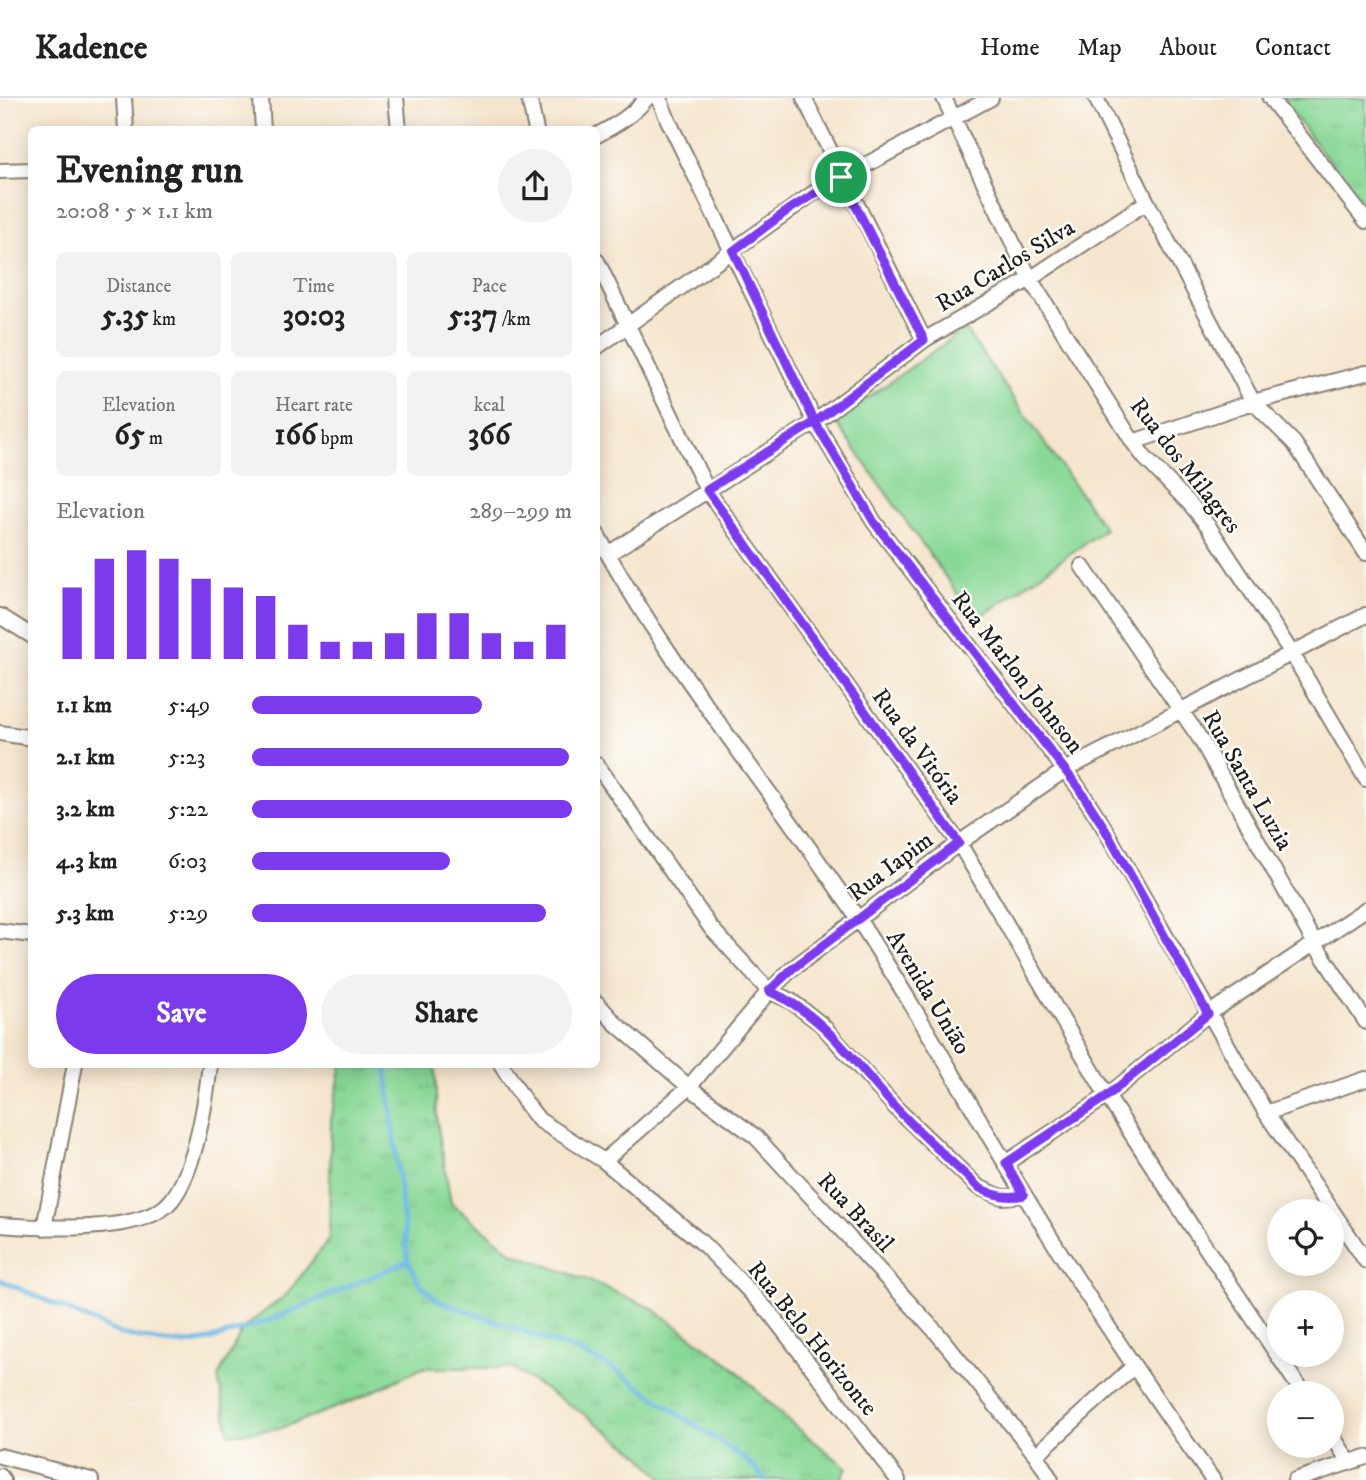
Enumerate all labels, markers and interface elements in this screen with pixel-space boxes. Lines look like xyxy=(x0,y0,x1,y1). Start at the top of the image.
text: Kadence xyxy=(35,28,147,69)
text: Home xyxy=(980,33,1039,63)
text: Map xyxy=(1077,33,1122,63)
text: About xyxy=(1160,33,1217,63)
text: Contact xyxy=(1255,33,1331,63)
text: Evening run xyxy=(56,147,243,195)
pin xyxy=(811,147,871,207)
button: share xyxy=(498,149,572,223)
icon: arrive xyxy=(822,158,860,196)
text: 20:08 · 5 × 1.1 km xyxy=(56,197,213,226)
street label: Rua Carlos Silva xyxy=(931,212,1081,319)
text: Distance xyxy=(106,275,171,298)
text: Time xyxy=(293,275,335,298)
text: Pace xyxy=(472,275,507,298)
text: 5.35 xyxy=(101,298,148,335)
text: 30:03 xyxy=(283,298,345,335)
text: 5:37 xyxy=(448,298,498,335)
text: km xyxy=(148,308,176,331)
text: /km xyxy=(498,308,531,331)
street label: Rua dos Milagres xyxy=(1123,392,1247,539)
text: Elevation xyxy=(102,394,175,417)
text: Heart rate xyxy=(275,394,353,417)
text: kcal xyxy=(474,394,505,417)
text: 65 xyxy=(114,417,145,454)
text: 166 xyxy=(275,417,317,454)
text: 366 xyxy=(468,417,511,454)
text: m xyxy=(145,427,163,450)
text: bpm xyxy=(317,427,353,450)
text: Elevation xyxy=(56,497,145,526)
text: 289–299 m xyxy=(469,497,572,526)
street label: Rua Marlon Johnson xyxy=(944,585,1090,760)
street label: Rua da Vitória xyxy=(865,683,970,811)
text: 1.1 km xyxy=(56,691,112,720)
text: 5:49 xyxy=(168,691,210,720)
street label: Rua Santa Luzia xyxy=(1195,705,1300,857)
text: 2.1 km xyxy=(56,743,115,772)
text: 5:23 xyxy=(168,743,205,772)
text: 3.2 km xyxy=(56,795,115,824)
text: 5:22 xyxy=(168,795,208,824)
street label: Rua Iapim xyxy=(842,825,939,909)
text: 4.3 km xyxy=(56,847,117,876)
text: 6:03 xyxy=(168,847,207,876)
text: 5.3 km xyxy=(56,899,114,928)
text: 5:29 xyxy=(168,899,208,928)
street label: Avenida União xyxy=(879,925,977,1060)
button: Save xyxy=(56,974,307,1054)
button: Share xyxy=(321,974,572,1054)
street label: Rua Brasil xyxy=(811,1166,900,1260)
map controls xyxy=(1267,1199,1344,1458)
button: locate xyxy=(1267,1199,1344,1276)
street label: Rua Belo Horizonte xyxy=(741,1255,884,1422)
button: + xyxy=(1267,1290,1344,1367)
button: − xyxy=(1267,1381,1344,1458)

